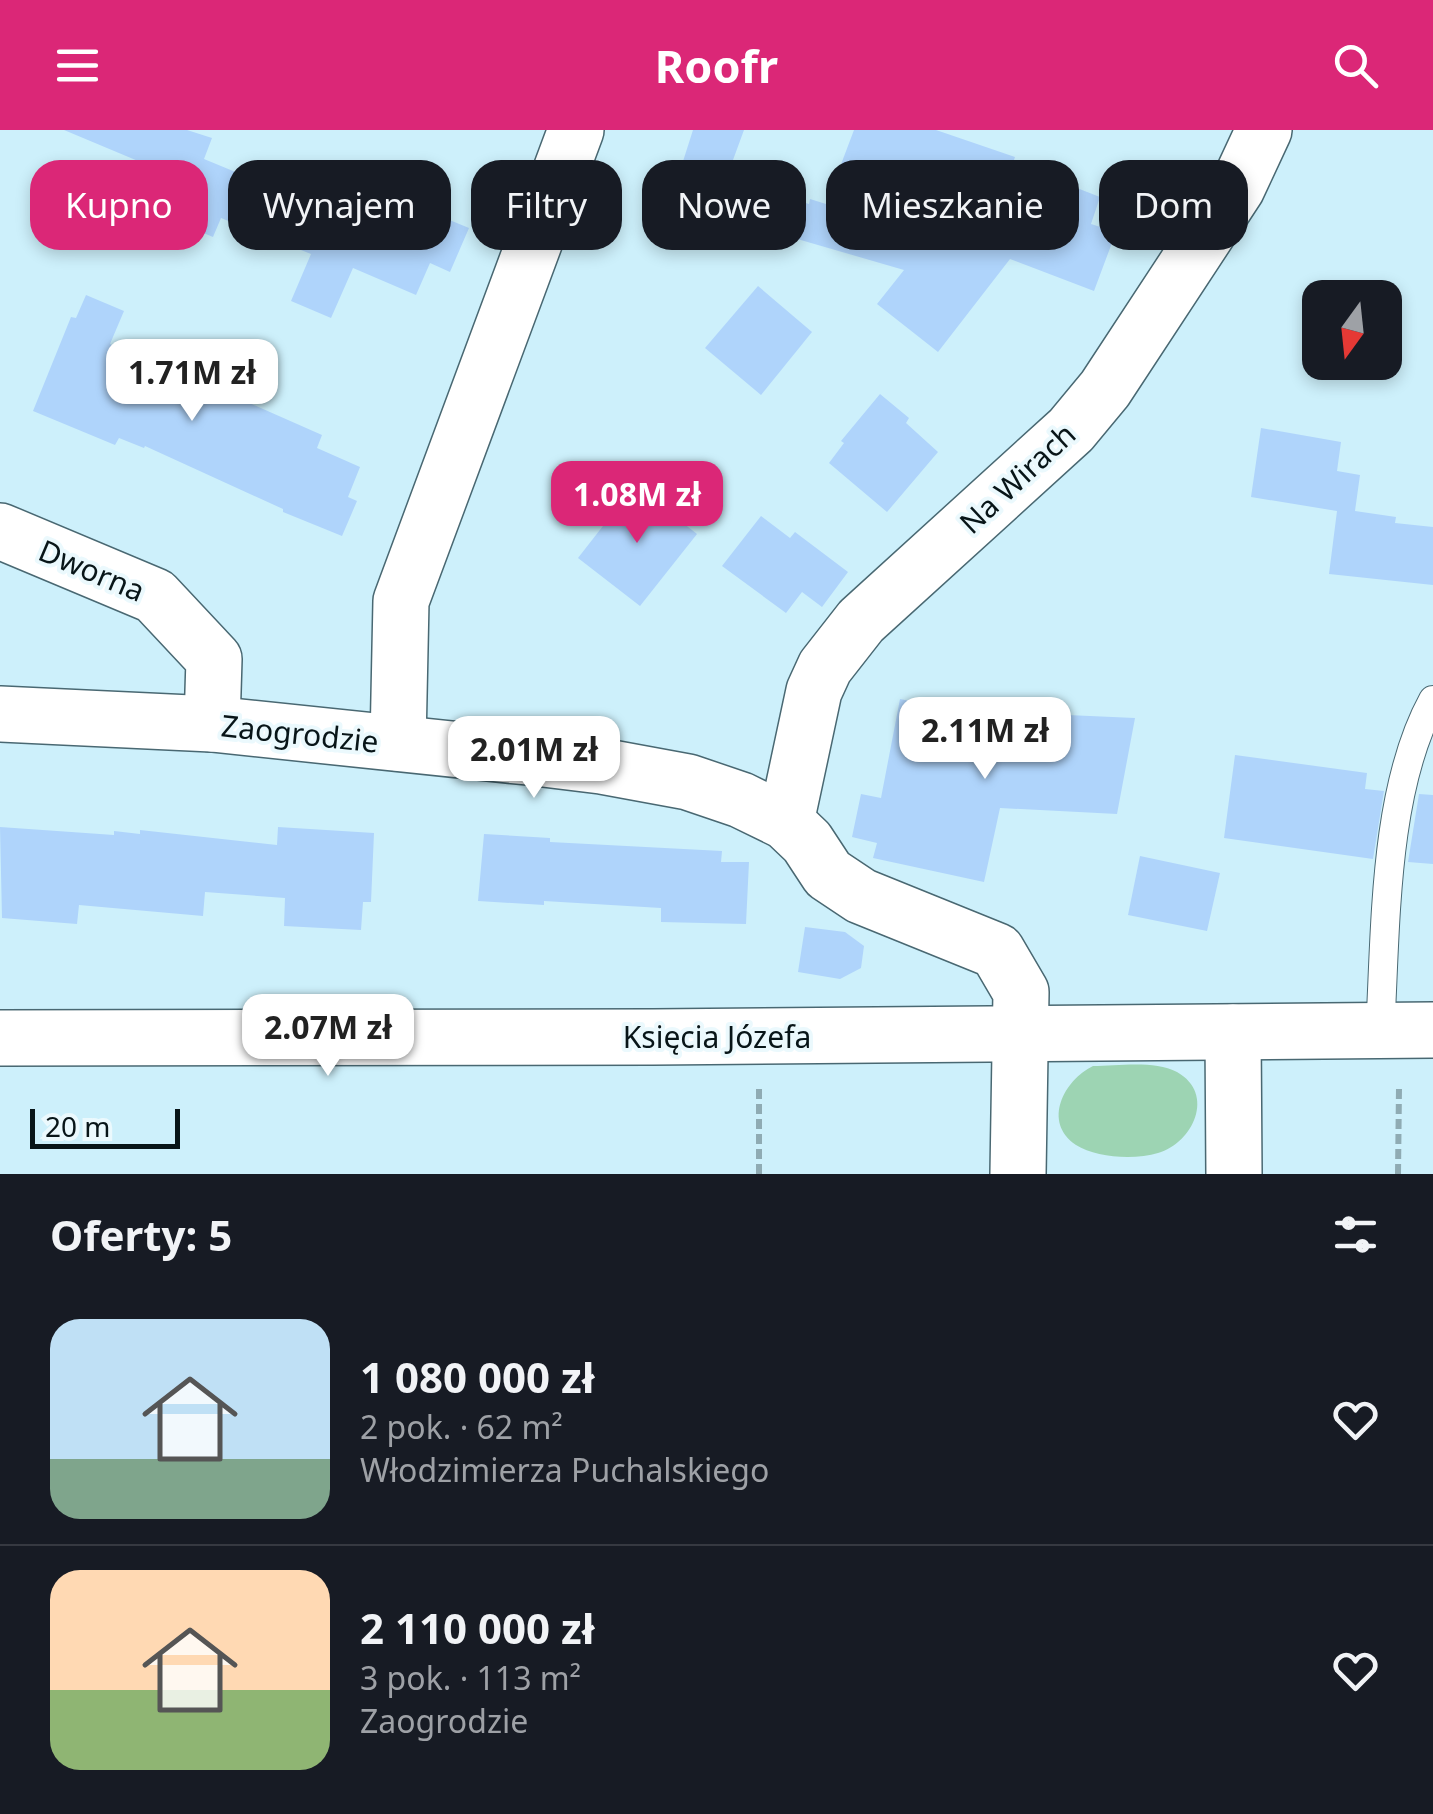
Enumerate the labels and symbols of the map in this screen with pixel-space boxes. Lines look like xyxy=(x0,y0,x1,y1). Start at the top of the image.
north arrow xyxy=(1302,280,1402,380)
pin: 1.71M zł xyxy=(89,339,295,424)
street label: Na Wirach xyxy=(950,414,1084,542)
pin: 1.08M zł xyxy=(534,461,740,546)
street label: Dworna xyxy=(33,529,151,611)
pin: 2.11M zł xyxy=(882,697,1088,782)
street label: Zaogrodzie xyxy=(219,704,381,762)
pin: 2.01M zł xyxy=(431,716,637,801)
pin: 2.07M zł xyxy=(225,994,431,1079)
street label: Księcia Józefa xyxy=(623,1016,811,1057)
scale bar xyxy=(30,1104,180,1148)

